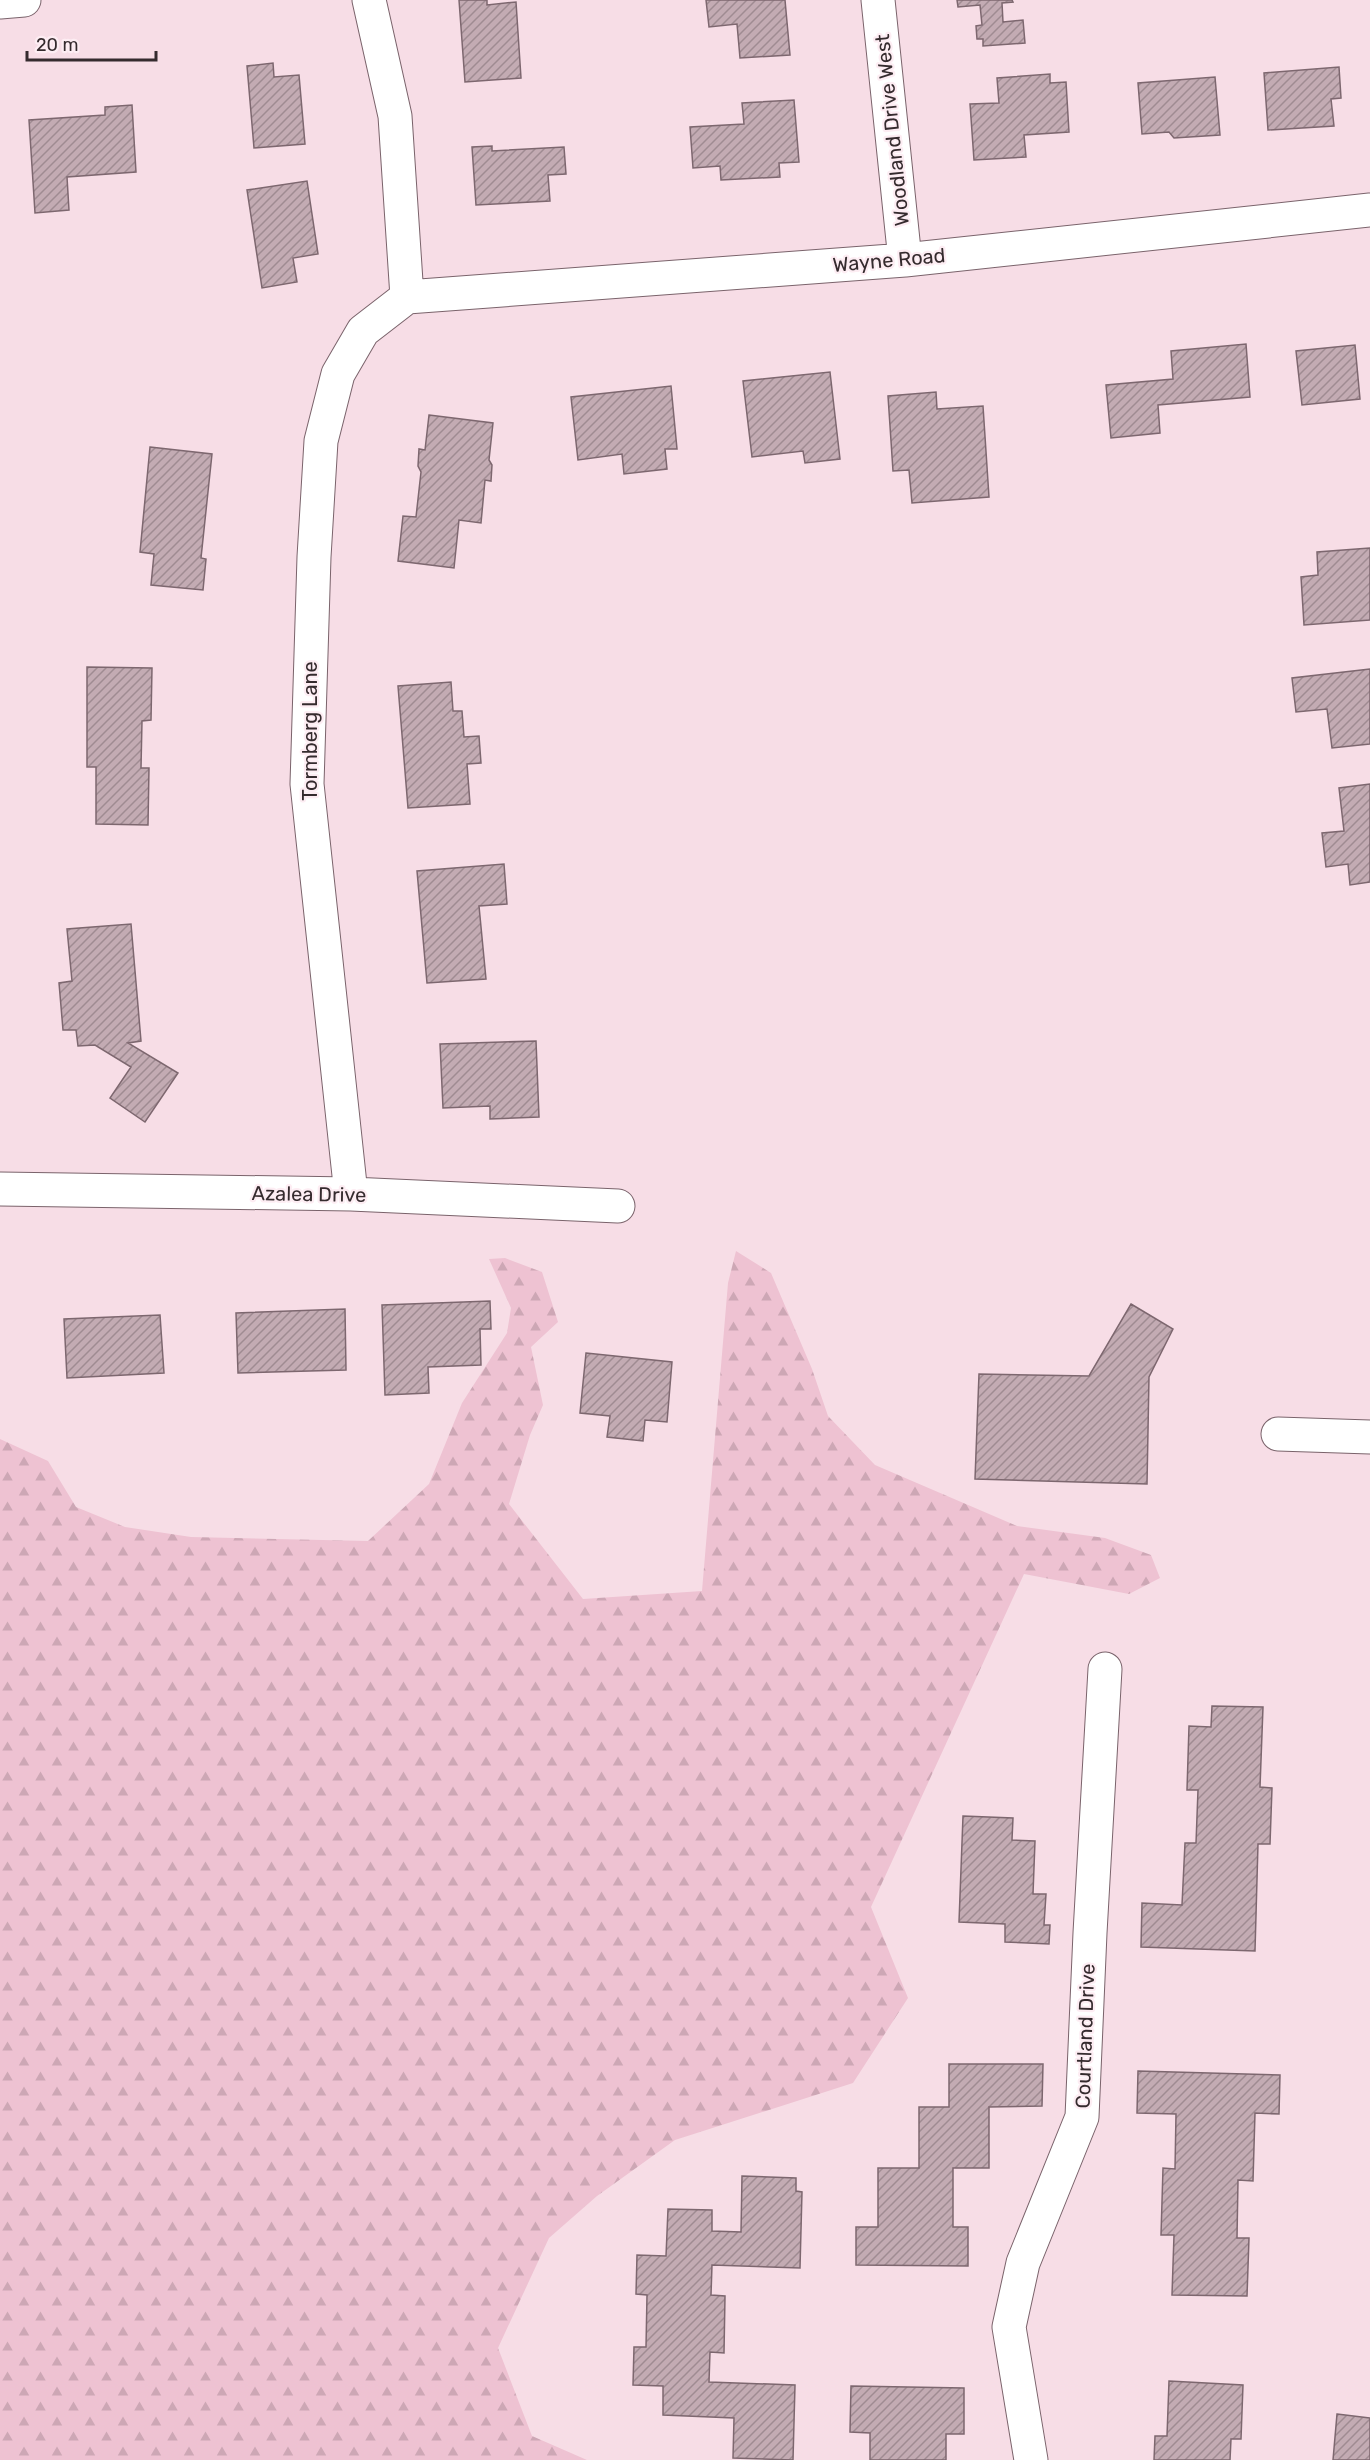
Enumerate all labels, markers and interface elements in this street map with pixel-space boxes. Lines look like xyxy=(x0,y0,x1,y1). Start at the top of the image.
scale bar xyxy=(27,24,156,62)
street label: Woodland Drive West xyxy=(870,33,914,227)
text: 20 m xyxy=(36,34,78,56)
street label: Wayne Road xyxy=(832,243,946,277)
street label: Tormberg Lane xyxy=(298,661,322,801)
street label: Azalea Drive xyxy=(251,1181,367,1207)
street label: Courtland Drive xyxy=(1070,1963,1100,2109)

